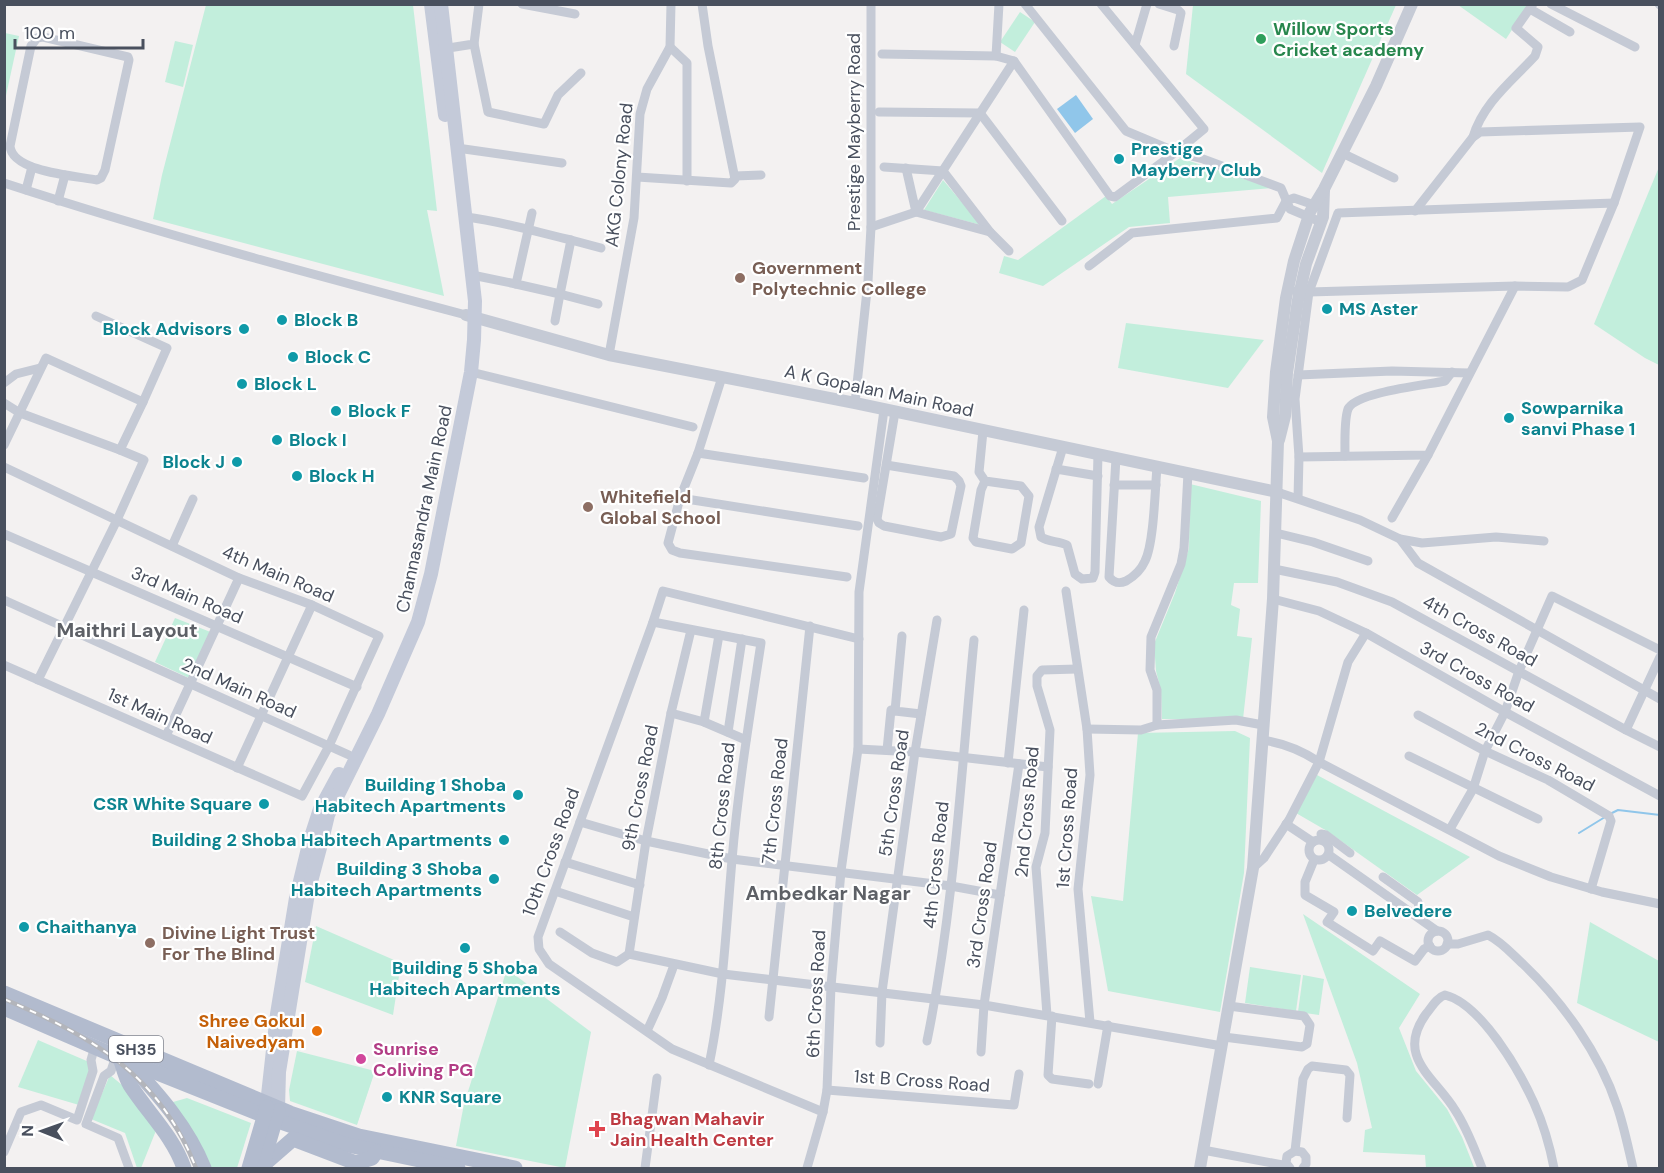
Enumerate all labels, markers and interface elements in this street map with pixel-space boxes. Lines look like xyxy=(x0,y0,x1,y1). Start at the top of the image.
scale bar xyxy=(15,12,142,50)
place label: Willow Sports Cricket academy xyxy=(1273,17,1424,62)
text: 100 m xyxy=(24,21,75,45)
marker: Willow Sports Cricket academy xyxy=(1254,32,1268,46)
street label: Prestige Mayberry Road xyxy=(842,33,866,231)
street label: AKG Colony Road xyxy=(599,102,639,248)
place label: Prestige Mayberry Club xyxy=(1131,137,1261,182)
marker: Prestige Mayberry Club xyxy=(1112,152,1126,166)
place label: Government Polytechnic College xyxy=(752,256,927,301)
marker: Government Polytechnic College xyxy=(733,271,747,285)
place label: MS Aster xyxy=(1339,297,1418,321)
marker: MS Aster xyxy=(1320,302,1334,316)
place label: Block B xyxy=(294,308,358,332)
marker: Block B xyxy=(275,313,289,327)
place label: Block Advisors xyxy=(102,317,232,341)
marker: Block Advisors xyxy=(237,322,251,336)
place label: Block C xyxy=(305,345,371,369)
marker: Block C xyxy=(286,350,300,364)
street label: A K Gopalan Main Road xyxy=(782,359,976,423)
place label: Block L xyxy=(254,372,317,396)
marker: Block L xyxy=(235,377,249,391)
place label: Sowparnika sanvi Phase 1 xyxy=(1521,396,1635,441)
place label: Block F xyxy=(348,399,411,423)
street label: Channasandra Main Road xyxy=(390,403,458,615)
marker: Block F xyxy=(329,404,343,418)
marker: Sowparnika sanvi Phase 1 xyxy=(1502,411,1516,425)
place label: Block I xyxy=(289,428,347,452)
marker: Block I xyxy=(270,433,284,447)
place label: Block J xyxy=(162,450,225,474)
marker: Block J xyxy=(230,455,244,469)
place label: Block H xyxy=(309,464,375,488)
marker: Block H xyxy=(290,469,304,483)
place label: Whitefield Global School xyxy=(600,485,721,530)
marker: Whitefield Global School xyxy=(581,500,595,514)
street label: 4th Main Road xyxy=(218,540,338,608)
street label: 3rd Main Road xyxy=(127,561,247,629)
street label: 4th Cross Road xyxy=(1418,590,1542,672)
district label: Maithri Layout xyxy=(56,617,198,643)
street label: 3rd Cross Road xyxy=(1415,636,1539,718)
street label: 2nd Main Road xyxy=(178,652,300,724)
street label: 1st Main Road xyxy=(104,682,216,750)
street label: 2nd Cross Road xyxy=(1471,716,1599,798)
street label: 9th Cross Road xyxy=(616,723,664,853)
street label: 5th Cross Road xyxy=(873,728,915,858)
street label: 7th Cross Road xyxy=(756,737,794,865)
street label: 8th Cross Road xyxy=(703,741,741,871)
street label: 2nd Cross Road xyxy=(1009,745,1045,879)
street label: 1st Cross Road xyxy=(1051,767,1083,889)
place label: Building 1 Shoba Habitech Apartments xyxy=(315,773,506,818)
street label: 10th Cross Road xyxy=(517,785,585,919)
marker: Building 1 Shoba Habitech Apartments xyxy=(511,788,525,802)
place label: CSR White Square xyxy=(93,792,252,816)
marker: CSR White Square xyxy=(257,797,271,811)
street label: 4th Cross Road xyxy=(917,800,955,930)
place label: Building 2 Shoba Habitech Apartments xyxy=(151,828,492,852)
marker: Building 2 Shoba Habitech Apartments xyxy=(497,833,511,847)
street label: 3rd Cross Road xyxy=(961,840,1003,970)
place label: Building 3 Shoba Habitech Apartments xyxy=(291,857,482,902)
marker: Building 3 Shoba Habitech Apartments xyxy=(487,872,501,886)
district label: Ambedkar Nagar xyxy=(745,880,911,906)
place label: Belvedere xyxy=(1364,899,1453,923)
marker: Belvedere xyxy=(1345,904,1359,918)
place label: Chaithanya xyxy=(36,915,137,939)
marker: Chaithanya xyxy=(17,920,31,934)
place label: Divine Light Trust For The Blind xyxy=(162,921,315,966)
street label: 6th Cross Road xyxy=(801,929,831,1059)
marker: Divine Light Trust For The Blind xyxy=(143,936,157,950)
marker: Building 5 Shoba Habitech Apartments xyxy=(458,941,472,955)
place label: Building 5 Shoba Habitech Apartments xyxy=(369,956,561,1001)
place label: Shree Gokul Naivedyam xyxy=(199,1009,305,1054)
marker: Shree Gokul Naivedyam xyxy=(310,1024,324,1038)
road number: SH35 xyxy=(109,1036,163,1062)
place label: Sunrise Coliving PG xyxy=(373,1037,473,1082)
marker: Sunrise Coliving PG xyxy=(354,1052,368,1066)
street label: 1st B Cross Road xyxy=(853,1064,991,1098)
place label: KNR Square xyxy=(399,1085,502,1109)
marker: KNR Square xyxy=(380,1090,394,1104)
north arrow xyxy=(12,1101,72,1161)
place label: Bhagwan Mahavir Jain Health Center xyxy=(610,1107,774,1152)
marker: Bhagwan Mahavir Jain Health Center xyxy=(588,1120,606,1138)
text: N xyxy=(17,1125,38,1137)

